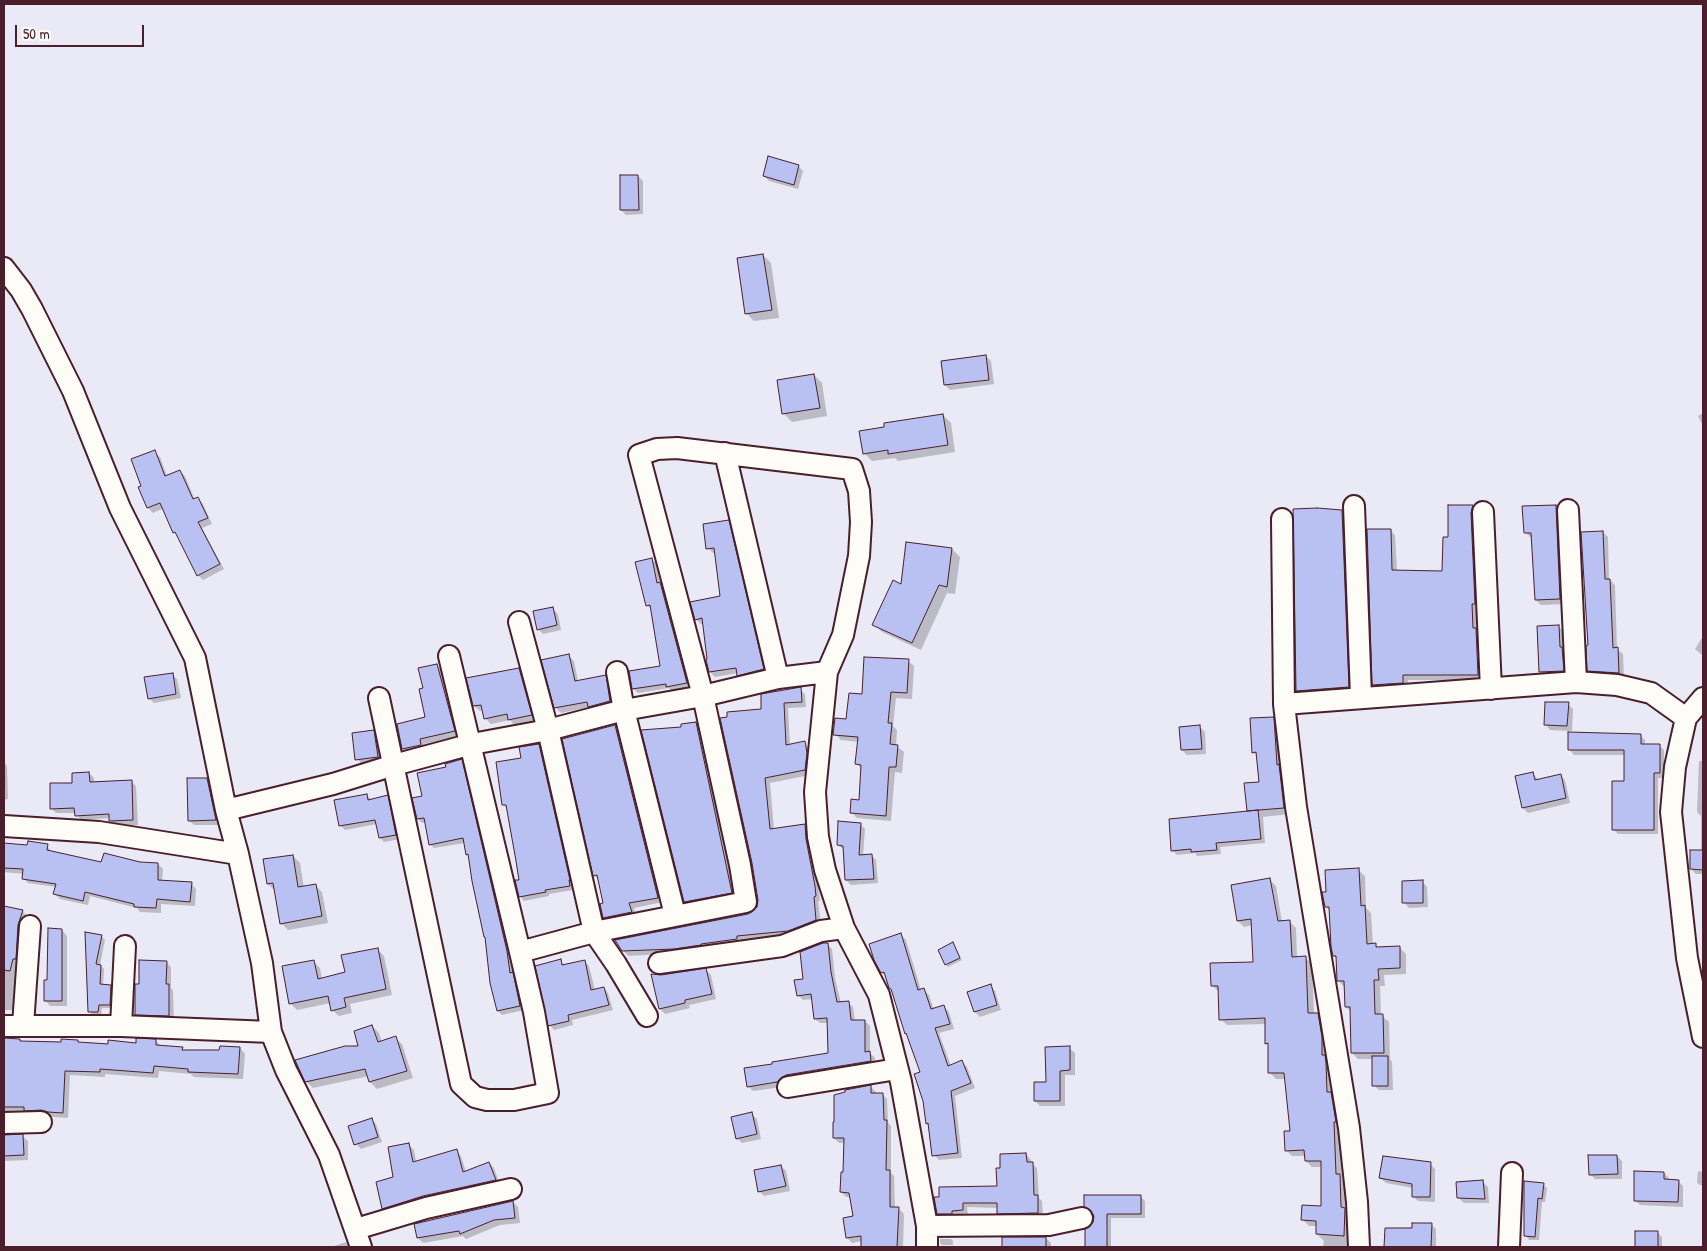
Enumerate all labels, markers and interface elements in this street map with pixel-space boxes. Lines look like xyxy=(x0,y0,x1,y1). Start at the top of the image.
scale bar xyxy=(18,15,146,47)
text: 50 m xyxy=(23,23,50,44)

